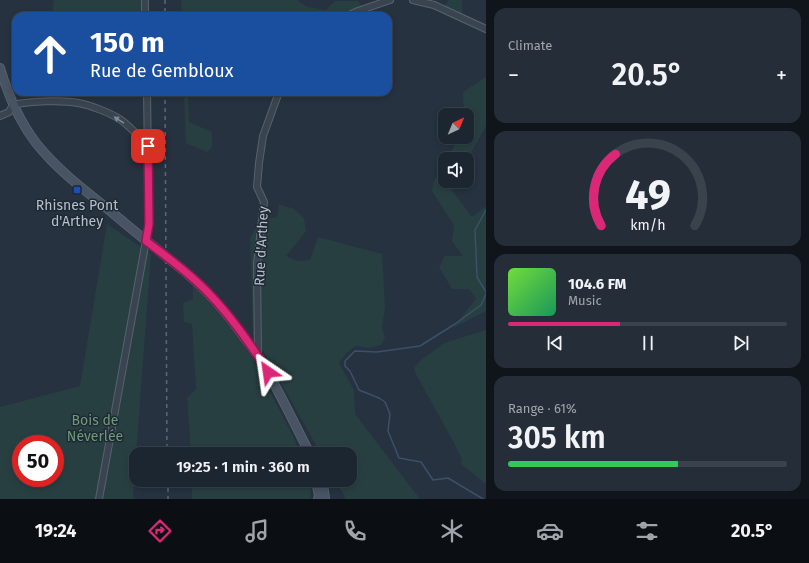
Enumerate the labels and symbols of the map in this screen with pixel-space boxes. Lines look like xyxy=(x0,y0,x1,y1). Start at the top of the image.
north arrow xyxy=(438,108,474,144)
one-way arrow xyxy=(113,116,125,123)
pin xyxy=(131,129,165,163)
marker: Rhisnes Pont d'Arthey xyxy=(72,185,82,195)
place label: Rhisnes Pont d'Arthey xyxy=(36,197,119,230)
street label: Rue d'Arthey xyxy=(251,205,272,286)
position arrow xyxy=(247,351,289,393)
park label: Bois de Néverlée xyxy=(67,412,123,445)
speed limit sign: 50 xyxy=(12,435,64,487)

